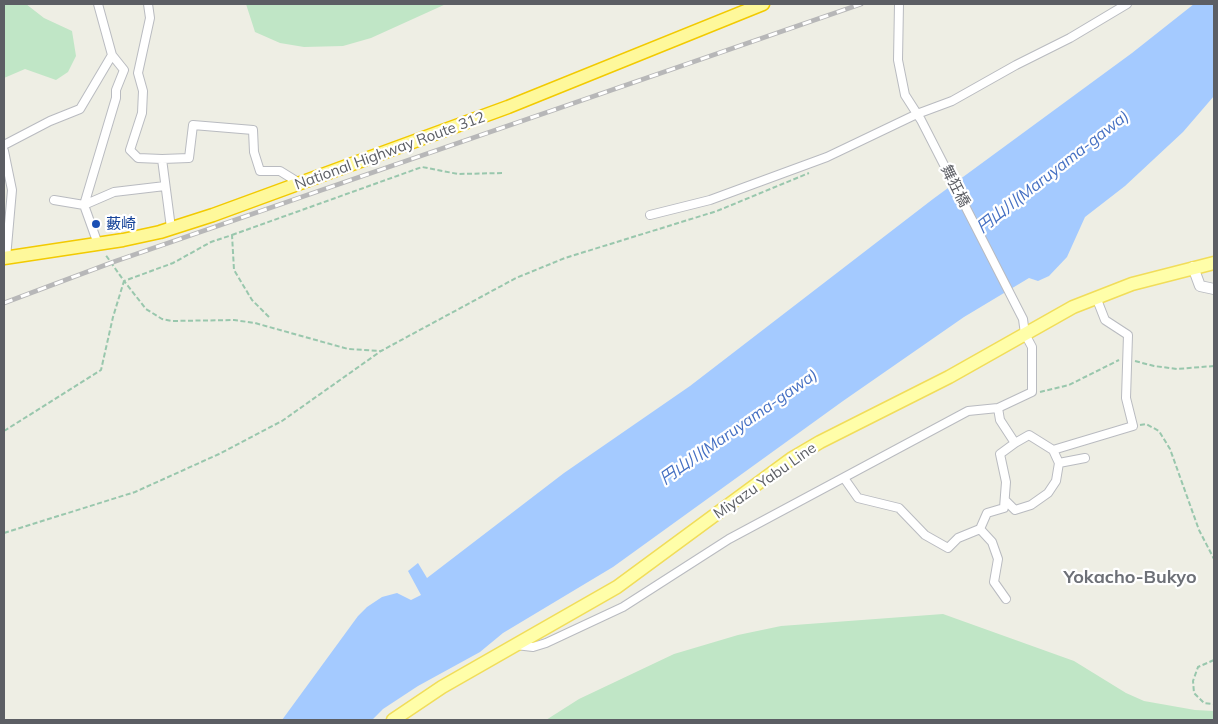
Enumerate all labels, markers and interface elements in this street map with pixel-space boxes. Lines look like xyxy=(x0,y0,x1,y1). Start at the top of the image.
water label: 円山川(Maruyama-gawa) xyxy=(973,107,1133,237)
street label: National Highway Route 312 xyxy=(292,108,488,194)
street label: 舞狂橋 xyxy=(937,162,973,210)
place label: 藪崎 xyxy=(106,215,136,233)
marker: 藪崎 xyxy=(90,218,102,230)
water label: 円山川(Maruyama-gawa) xyxy=(657,365,821,489)
street label: Miyazu Yabu Line xyxy=(710,439,820,523)
district label: Yokacho-Bukyo xyxy=(1063,567,1197,589)

